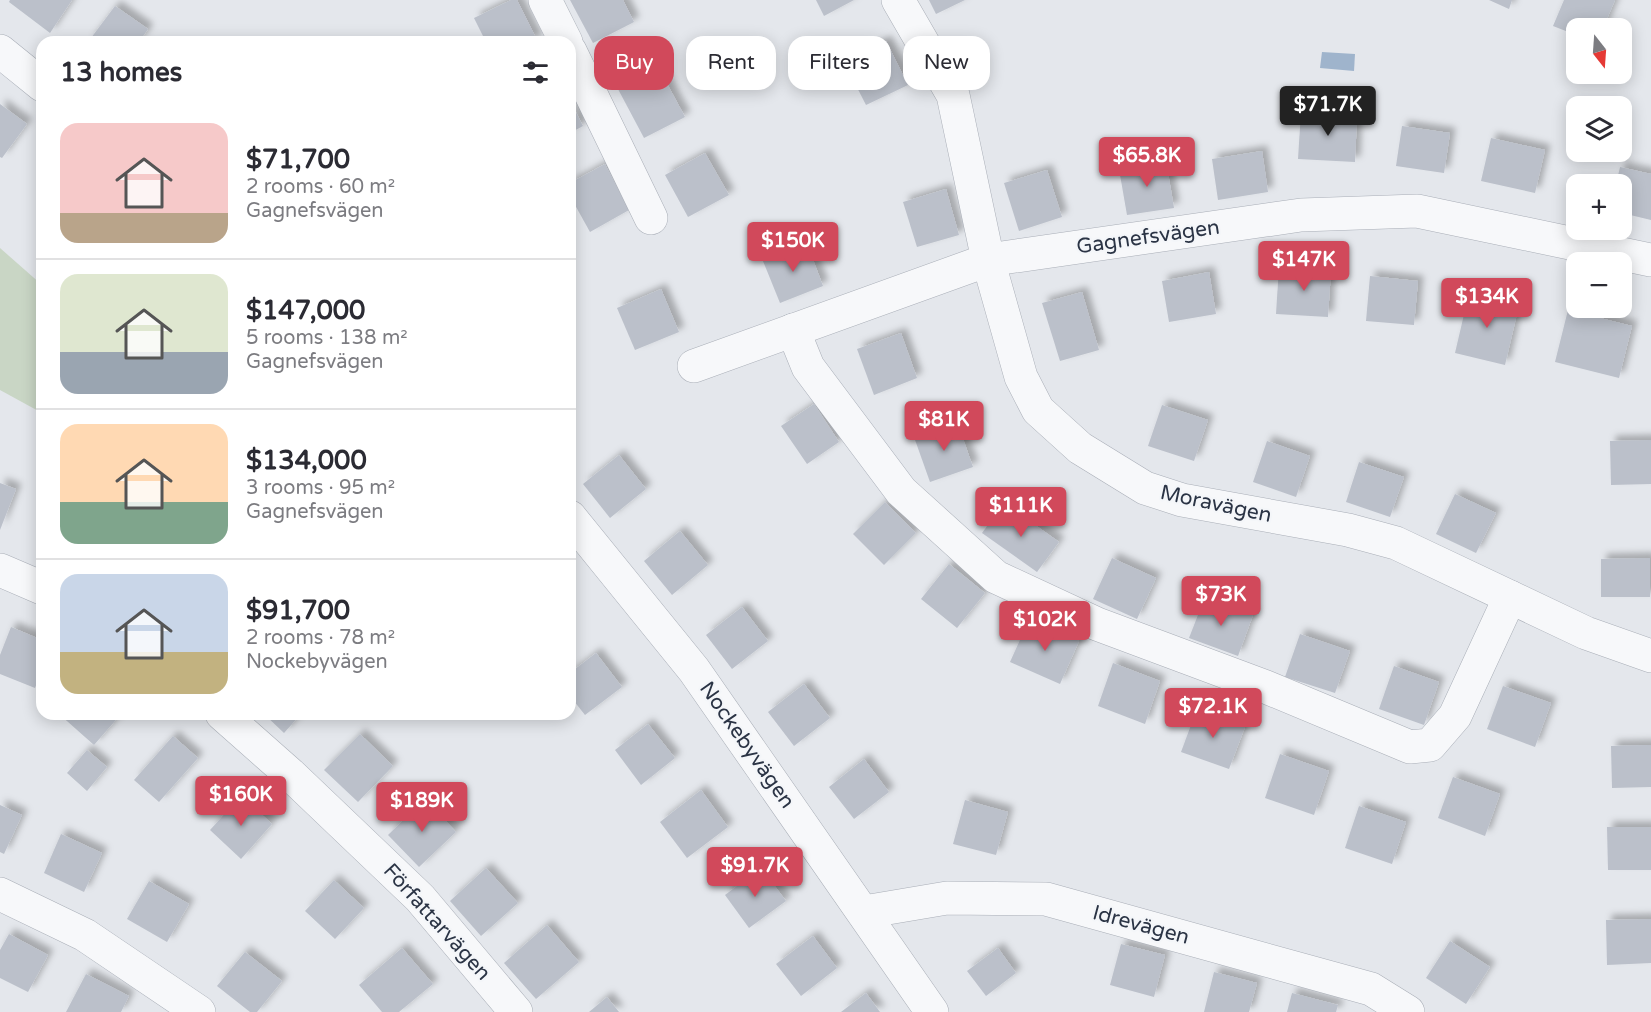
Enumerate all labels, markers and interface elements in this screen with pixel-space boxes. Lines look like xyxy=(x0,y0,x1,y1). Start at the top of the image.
north arrow xyxy=(1566,18,1632,84)
map controls xyxy=(1566,18,1632,318)
chip: Buy xyxy=(594,36,674,90)
chip: Rent xyxy=(686,36,776,90)
chip: Filters xyxy=(788,36,891,90)
chip: New xyxy=(903,36,990,90)
icon: filters xyxy=(519,56,552,89)
text: 13 homes xyxy=(60,57,182,88)
pin: $71.7K xyxy=(1279,86,1377,137)
text: $71.7K xyxy=(1294,93,1362,117)
button: layers xyxy=(1566,96,1632,162)
pin: $65.8K xyxy=(1098,137,1196,188)
text: $71,700 xyxy=(246,144,350,175)
text: $65.8K xyxy=(1113,144,1181,168)
icon: home xyxy=(108,147,180,219)
button: + xyxy=(1566,174,1632,240)
text: 2 rooms · 60 m² xyxy=(246,175,395,199)
text: Gagnefsvägen xyxy=(246,199,384,223)
street label: Gagnefsvägen xyxy=(1075,215,1221,259)
pin: $150K xyxy=(751,222,835,273)
text: $150K xyxy=(761,229,825,253)
pin: $147K xyxy=(1262,241,1346,292)
text: $147K xyxy=(1272,248,1336,272)
button: − xyxy=(1566,252,1632,318)
pin: $134K xyxy=(1445,278,1529,329)
text: $134K xyxy=(1455,285,1519,309)
text: $147,000 xyxy=(246,295,365,326)
icon: home xyxy=(108,298,180,370)
text: 5 rooms · 138 m² xyxy=(246,326,408,350)
text: Gagnefsvägen xyxy=(246,350,384,374)
pin: $81K xyxy=(908,401,980,452)
text: $81K xyxy=(919,408,969,432)
text: $134,000 xyxy=(246,445,367,476)
icon: home xyxy=(108,448,180,520)
text: 3 rooms · 95 m² xyxy=(246,476,395,500)
street label: Moravägen xyxy=(1158,480,1274,528)
pin: $111K xyxy=(979,487,1063,538)
text: $111K xyxy=(989,494,1053,518)
text: Gagnefsvägen xyxy=(246,500,384,524)
pin: $73K xyxy=(1185,576,1257,627)
text: $73K xyxy=(1196,583,1246,607)
text: $91,700 xyxy=(246,595,350,626)
icon: home xyxy=(108,598,180,670)
pin: $102K xyxy=(1003,601,1087,652)
text: $102K xyxy=(1013,608,1077,632)
text: 2 rooms · 78 m² xyxy=(246,626,395,650)
text: Nockebyvägen xyxy=(246,650,388,674)
street label: Nockebyvägen xyxy=(694,677,800,813)
pin: $72.1K xyxy=(1164,688,1262,739)
text: $72.1K xyxy=(1179,695,1247,719)
pin: $160K xyxy=(199,776,283,827)
pin: $189K xyxy=(380,782,464,833)
text: $160K xyxy=(209,783,273,807)
text: $189K xyxy=(390,789,454,813)
pin: $91.7K xyxy=(706,847,804,898)
text: $91.7K xyxy=(721,854,789,878)
street label: Författarvägen xyxy=(378,858,496,986)
street label: Idrevägen xyxy=(1090,900,1192,950)

